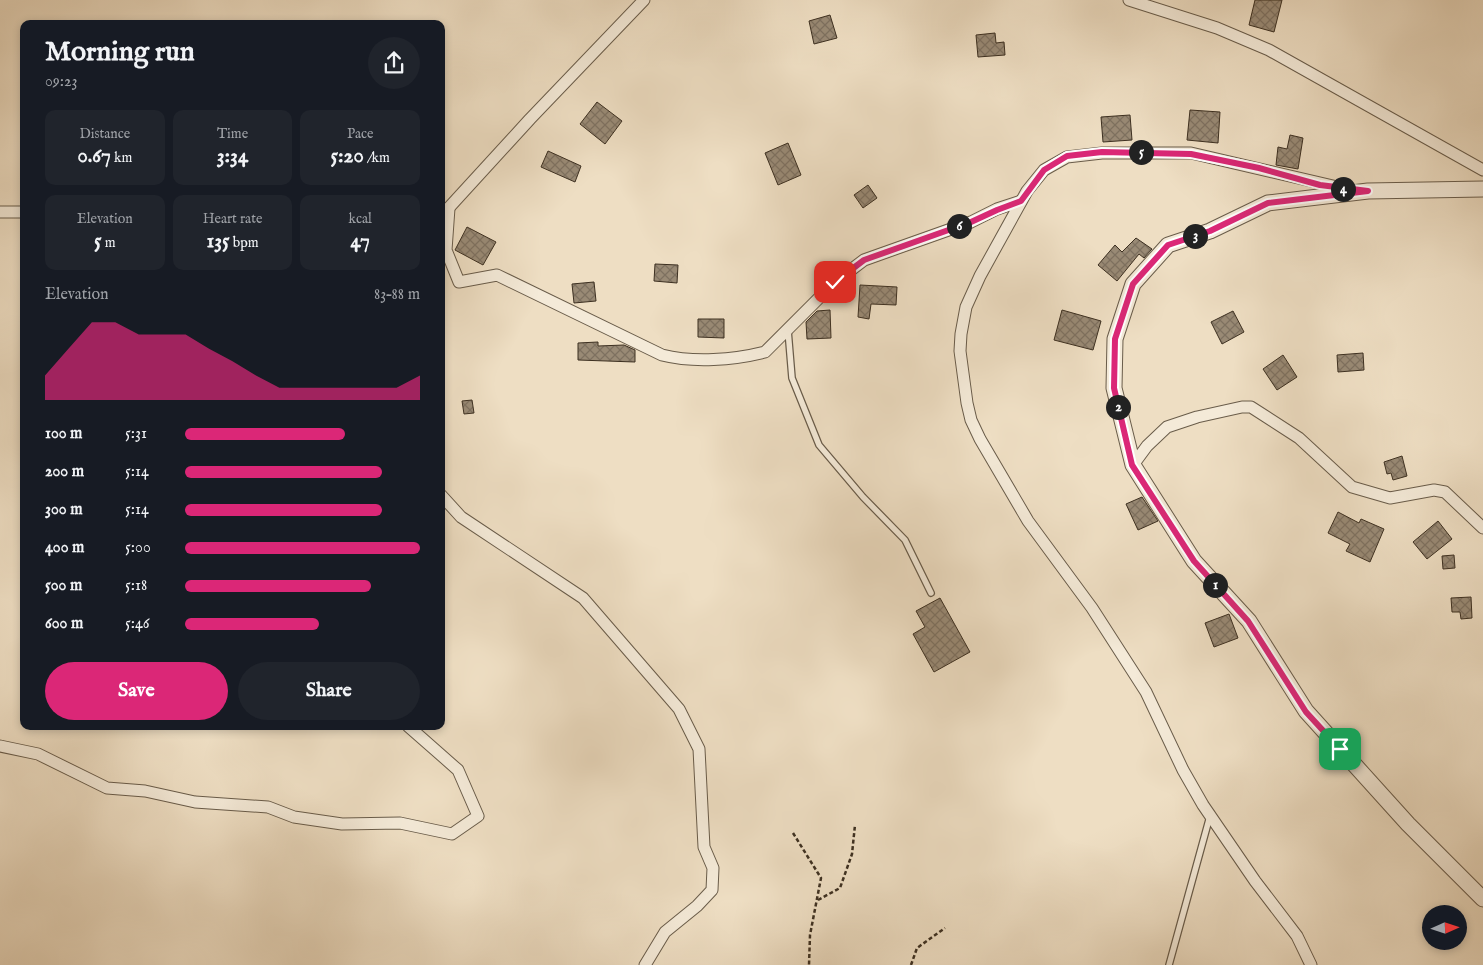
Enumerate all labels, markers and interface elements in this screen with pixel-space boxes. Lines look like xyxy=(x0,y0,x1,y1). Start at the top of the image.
text: Morning run xyxy=(45,35,195,70)
button: share xyxy=(368,37,420,89)
text: 09:23 xyxy=(45,72,78,92)
text: Distance xyxy=(80,125,130,143)
text: Time xyxy=(217,125,248,143)
text: Pace xyxy=(347,125,373,143)
pin: 5 xyxy=(1128,140,1154,164)
text: 0.67 xyxy=(77,143,111,170)
text: 3:34 xyxy=(217,143,248,170)
text: 5:20 xyxy=(330,143,364,170)
text: 5 xyxy=(1139,143,1144,161)
text: km xyxy=(111,149,132,167)
text: /km xyxy=(364,149,390,167)
pin: 4 xyxy=(1330,176,1356,202)
text: 4 xyxy=(1340,180,1347,198)
text: Elevation xyxy=(77,210,133,228)
text: Heart rate xyxy=(203,210,262,228)
text: kcal xyxy=(348,210,372,228)
pin: 6 xyxy=(946,214,972,238)
text: 6 xyxy=(957,217,962,235)
pin: 3 xyxy=(1182,224,1208,248)
text: 3 xyxy=(1193,227,1198,245)
text: 5 xyxy=(94,228,102,255)
text: 135 xyxy=(206,228,230,255)
text: 47 xyxy=(350,228,370,255)
text: m xyxy=(102,234,116,252)
text: bpm xyxy=(230,234,259,252)
pin xyxy=(814,261,856,303)
icon: check xyxy=(821,268,849,296)
text: Elevation xyxy=(45,285,108,305)
text: 83–88 m xyxy=(374,285,420,305)
pin: 2 xyxy=(1106,394,1130,420)
text: 2 xyxy=(1115,398,1122,416)
text: 100 m xyxy=(45,424,82,444)
text: 5:31 xyxy=(125,424,147,444)
text: 200 m xyxy=(45,462,84,482)
text: 5:14 xyxy=(125,462,149,482)
text: 300 m xyxy=(45,500,83,520)
text: 5:14 xyxy=(125,500,149,520)
text: 400 m xyxy=(45,538,84,558)
text: 5:00 xyxy=(125,538,151,558)
pin: 1 xyxy=(1202,572,1228,598)
text: 500 m xyxy=(45,576,82,596)
text: 5:18 xyxy=(125,576,147,596)
text: 1 xyxy=(1213,576,1218,594)
text: 600 m xyxy=(45,614,83,634)
text: 5:46 xyxy=(125,614,150,634)
button: Save xyxy=(45,662,228,720)
button: Share xyxy=(238,662,420,720)
pin xyxy=(1319,728,1361,770)
icon: arrive xyxy=(1326,735,1354,763)
north arrow xyxy=(1422,905,1468,950)
map controls xyxy=(1422,905,1467,950)

